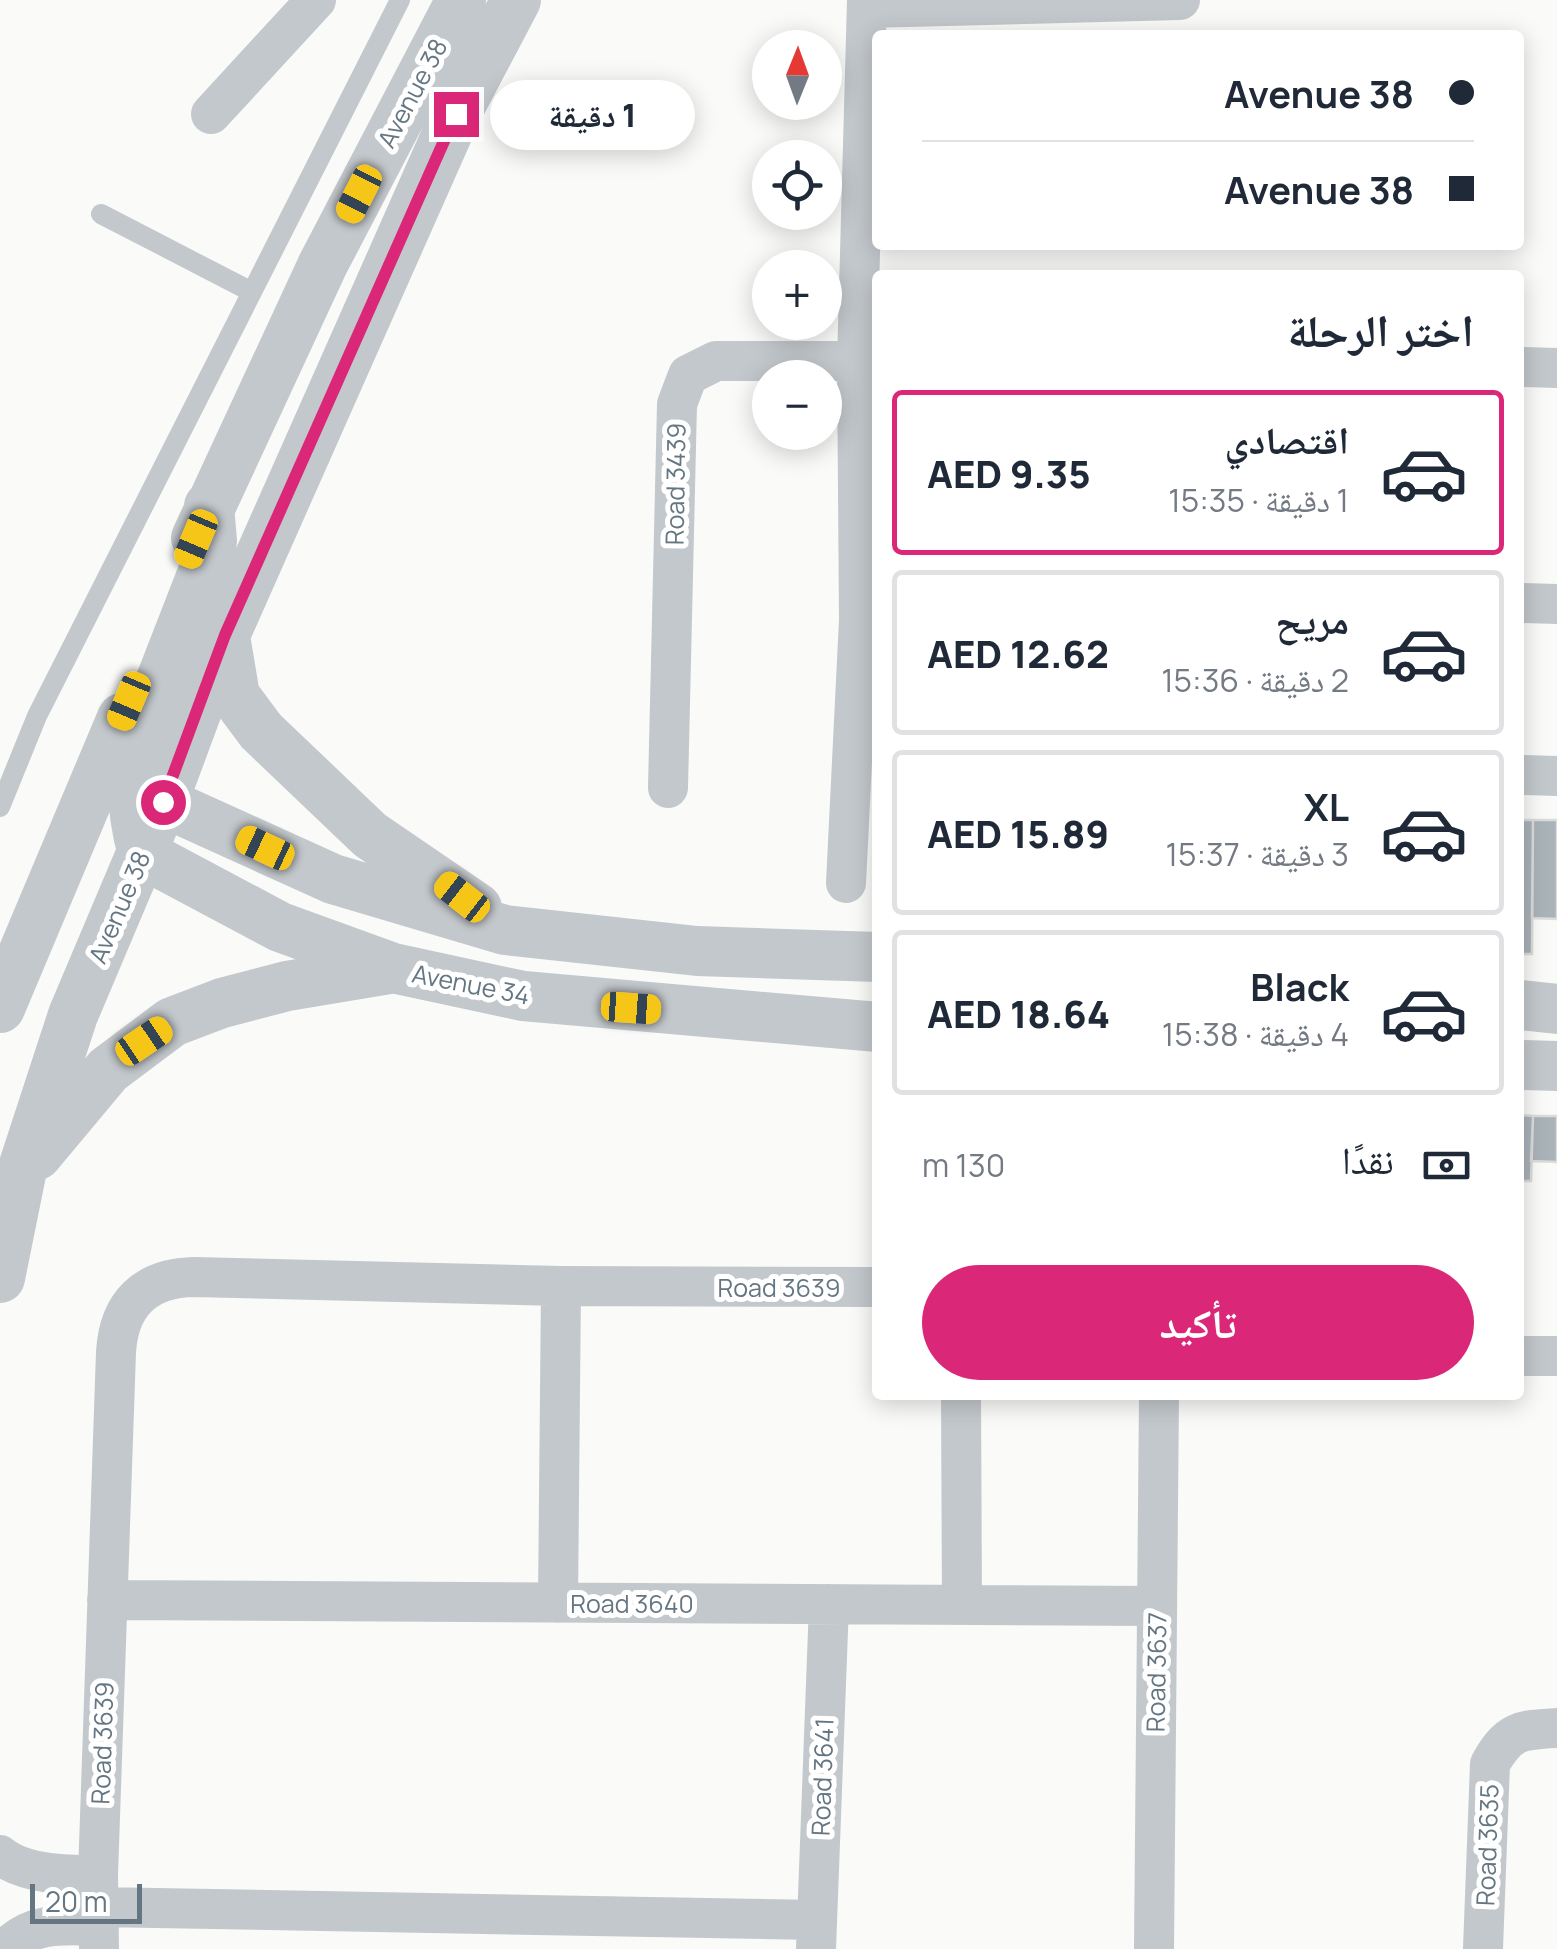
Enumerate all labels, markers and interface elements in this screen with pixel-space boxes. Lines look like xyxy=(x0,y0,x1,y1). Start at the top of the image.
north arrow xyxy=(752,30,842,120)
map controls xyxy=(752,30,842,450)
street label: Avenue 38 xyxy=(369,32,455,154)
text: Avenue 38 xyxy=(1224,67,1414,119)
callout: 1 دقيقة xyxy=(491,79,696,149)
route end xyxy=(434,92,479,137)
text: 1 دقيقة xyxy=(548,93,637,137)
button: locate xyxy=(752,140,842,230)
car xyxy=(332,160,386,228)
text: Avenue 38 xyxy=(1224,163,1414,215)
button: + xyxy=(752,250,842,340)
text: اختر الرحلة xyxy=(1288,299,1474,361)
button: − xyxy=(752,360,842,450)
text: اقتصادي xyxy=(1225,413,1349,465)
street label: Road 3439 xyxy=(656,423,694,545)
icon: car xyxy=(1379,428,1469,518)
text: AED 9.35 xyxy=(927,447,1091,499)
text: 1 دقيقة · 15:35 xyxy=(1168,478,1349,522)
car xyxy=(170,506,222,572)
text: مريح xyxy=(1275,593,1349,645)
icon: car xyxy=(1379,608,1469,698)
text: AED 12.62 xyxy=(927,627,1109,679)
text: 2 دقيقة · 15:36 xyxy=(1161,658,1349,702)
car xyxy=(103,668,155,734)
route start xyxy=(141,780,186,825)
text: XL xyxy=(1304,780,1349,832)
icon: car xyxy=(1379,788,1469,878)
text: AED 15.89 xyxy=(927,807,1109,859)
car xyxy=(231,822,299,874)
text: 3 دقيقة · 15:37 xyxy=(1165,832,1349,876)
street label: Avenue 38 xyxy=(80,845,158,969)
car xyxy=(429,867,495,927)
street label: Avenue 34 xyxy=(409,955,533,1013)
text: Black xyxy=(1250,960,1349,1012)
icon: car xyxy=(1379,968,1469,1058)
text: AED 18.64 xyxy=(927,987,1110,1039)
car xyxy=(600,991,662,1025)
car xyxy=(111,1012,177,1070)
text: 4 دقيقة · 15:38 xyxy=(1162,1012,1349,1056)
text: نقدًا xyxy=(1342,1133,1394,1185)
icon: cash xyxy=(1419,1138,1474,1193)
text: 130 m xyxy=(922,1143,1005,1187)
button: تأكيد xyxy=(922,1265,1474,1380)
street label: Road 3639 xyxy=(718,1270,840,1305)
street label: Road 3640 xyxy=(570,1586,694,1621)
street label: Road 3637 xyxy=(1137,1612,1175,1732)
street label: Road 3639 xyxy=(82,1681,122,1805)
street label: Road 3641 xyxy=(802,1717,842,1837)
street label: Road 3635 xyxy=(1467,1783,1507,1907)
scale bar xyxy=(30,1879,142,1924)
text: 20 m xyxy=(45,1882,107,1920)

